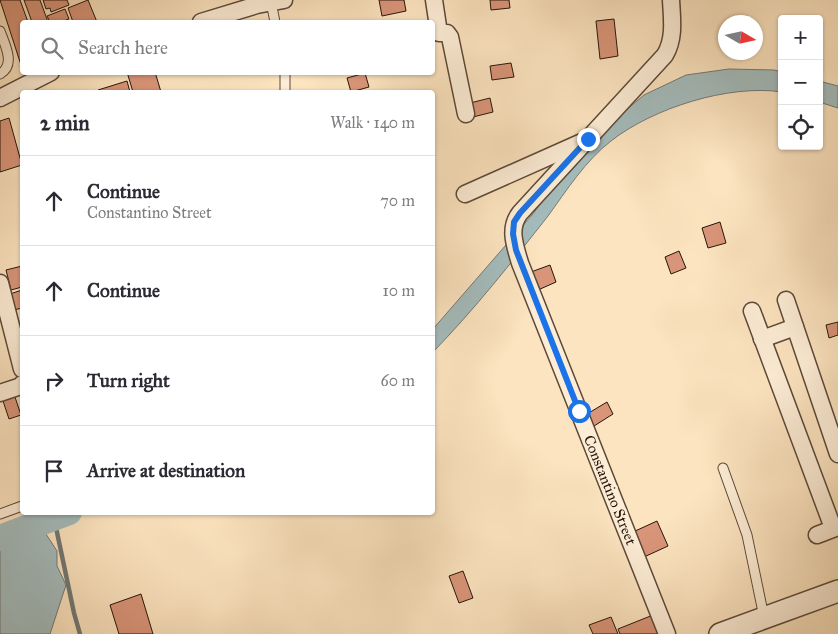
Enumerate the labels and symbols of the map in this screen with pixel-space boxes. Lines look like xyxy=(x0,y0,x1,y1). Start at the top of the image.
north arrow xyxy=(718,15,763,60)
route end xyxy=(577,128,600,151)
route start xyxy=(568,400,591,423)
street label: Constantino Street xyxy=(580,432,640,548)

